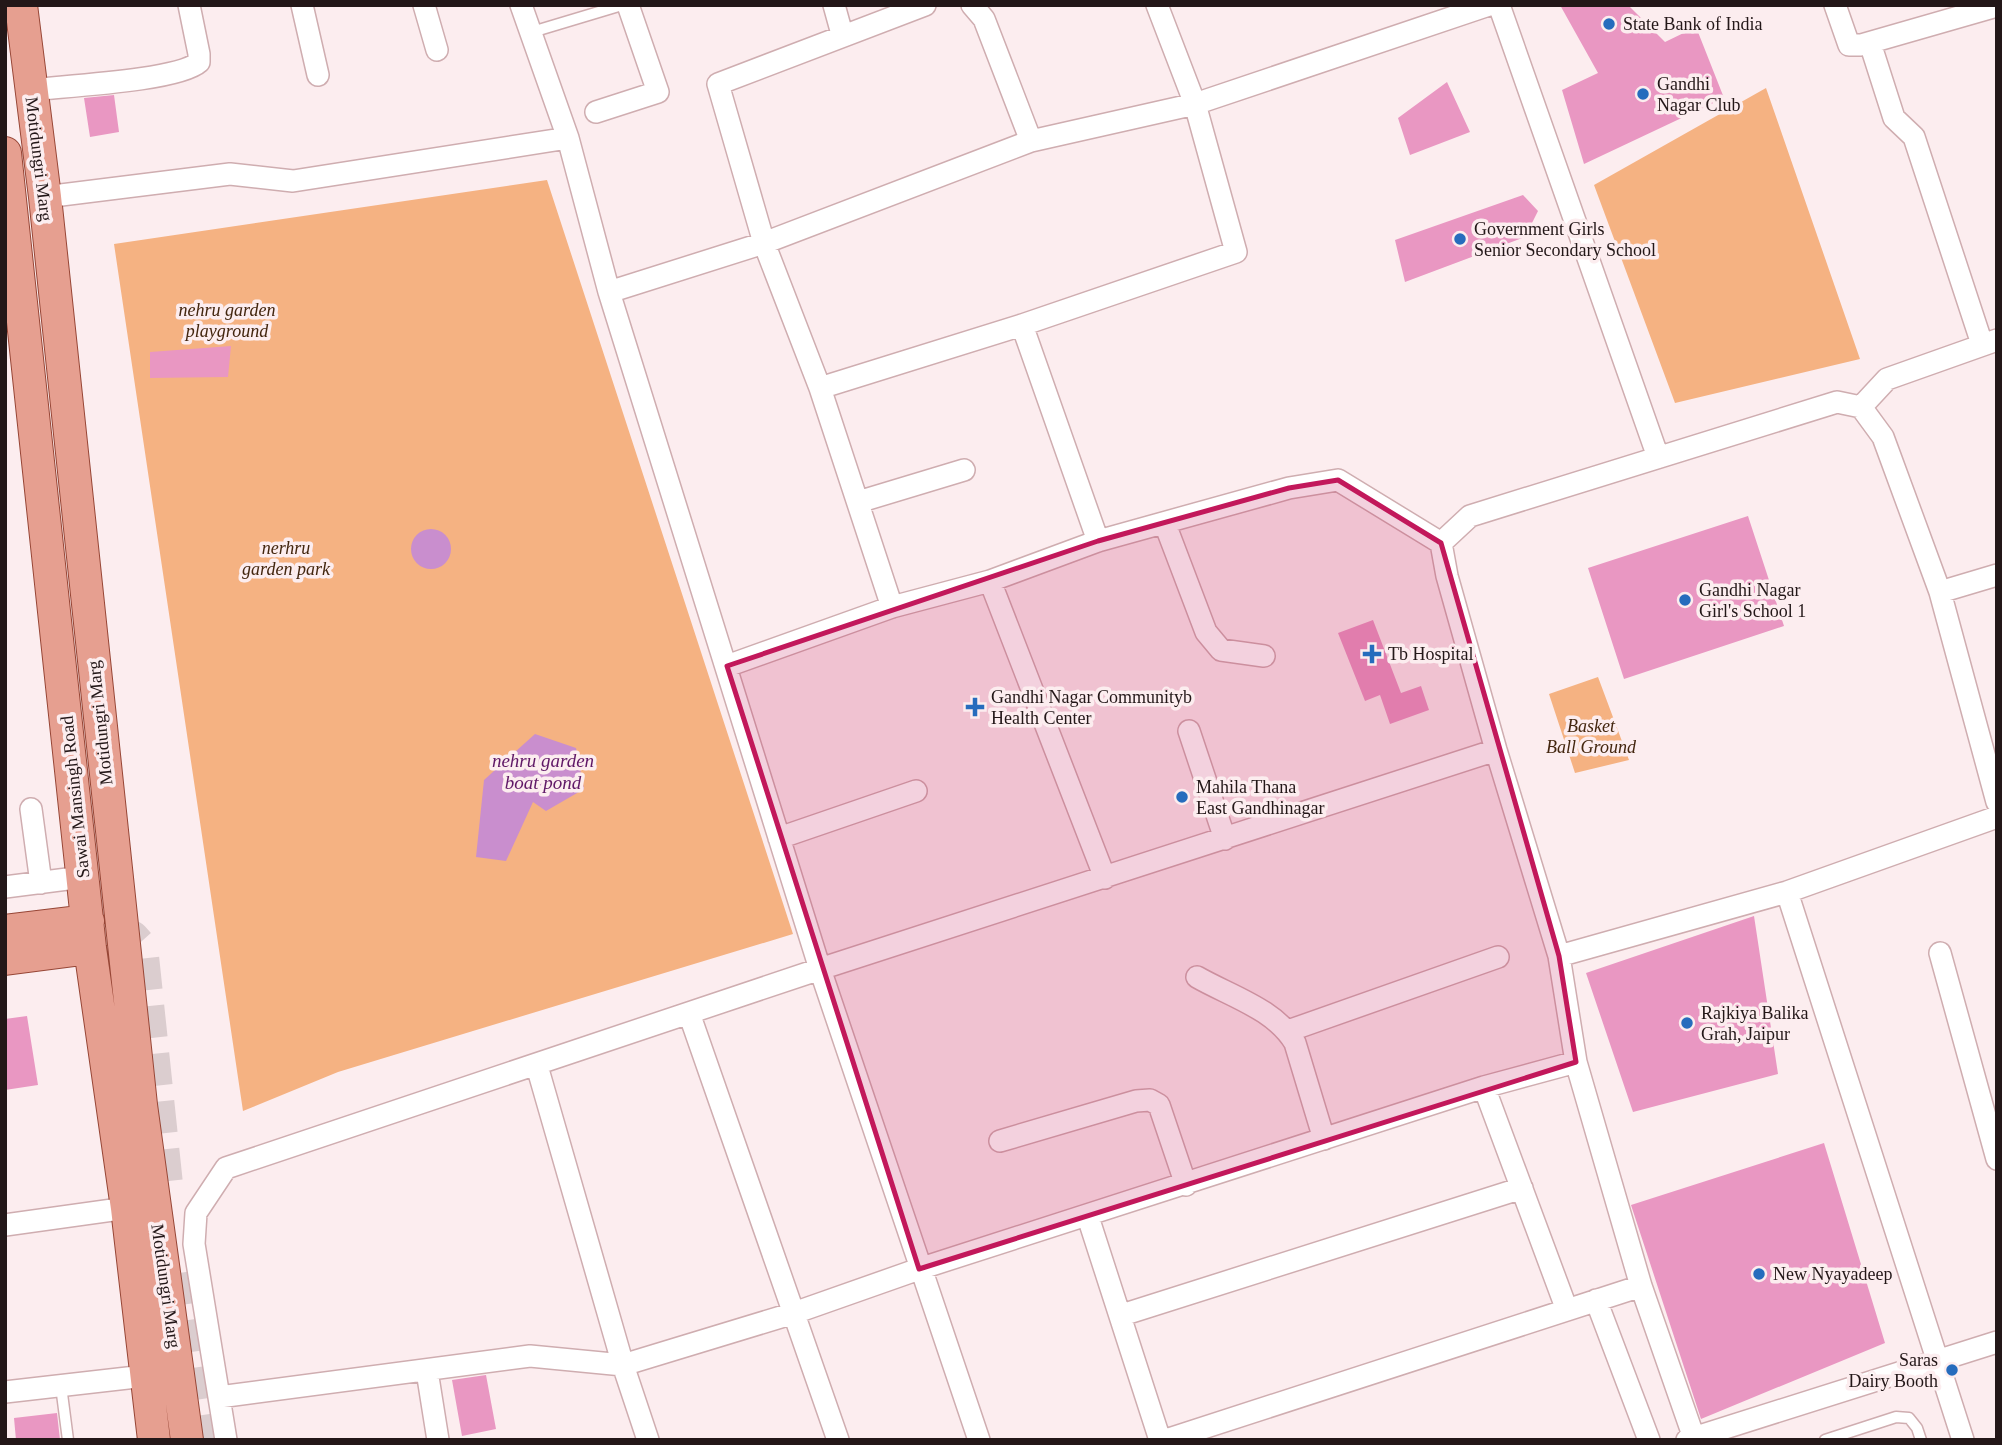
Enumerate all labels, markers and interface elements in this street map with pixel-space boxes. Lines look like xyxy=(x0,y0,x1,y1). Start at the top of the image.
place label: State Bank of India xyxy=(1623,14,1762,34)
marker: State Bank of India xyxy=(1601,16,1617,32)
place label: Gandhi Nagar Club xyxy=(1657,74,1740,115)
marker: Gandhi Nagar Club xyxy=(1635,86,1651,102)
street label: Motidungri Marg xyxy=(21,96,57,222)
place label: Government Girls Senior Secondary School xyxy=(1474,219,1656,260)
marker: Government Girls Senior Secondary School xyxy=(1452,231,1468,247)
park label: nehru garden playground xyxy=(179,300,275,341)
park label: nerhru garden park xyxy=(242,538,331,579)
place label: Gandhi Nagar Girl's School 1 xyxy=(1699,580,1806,621)
marker: Gandhi Nagar Girl's School 1 xyxy=(1677,592,1693,608)
marker: Tb Hospital xyxy=(1362,644,1382,664)
place label: Tb Hospital xyxy=(1388,644,1474,664)
street label: Motidungri Marg xyxy=(84,660,116,786)
place label: Gandhi Nagar Communityb Health Center xyxy=(991,687,1192,728)
marker: Gandhi Nagar Communityb Health Center xyxy=(965,697,985,717)
street label: Sawai Mansingh Road xyxy=(57,715,93,879)
park label: Basket Ball Ground xyxy=(1546,716,1637,757)
water label: nehru garden boat pond xyxy=(492,750,594,793)
place label: Mahila Thana East Gandhinagar xyxy=(1196,777,1324,818)
marker: Mahila Thana East Gandhinagar xyxy=(1174,789,1190,805)
place label: Rajkiya Balika Grah, Jaipur xyxy=(1701,1003,1808,1044)
marker: Rajkiya Balika Grah, Jaipur xyxy=(1679,1015,1695,1031)
street label: Motidungri Marg xyxy=(147,1223,185,1349)
place label: New Nyayadeep xyxy=(1773,1264,1892,1284)
marker: New Nyayadeep xyxy=(1751,1266,1767,1282)
place label: Saras Dairy Booth xyxy=(1849,1350,1938,1391)
marker: Saras Dairy Booth xyxy=(1944,1362,1960,1378)

